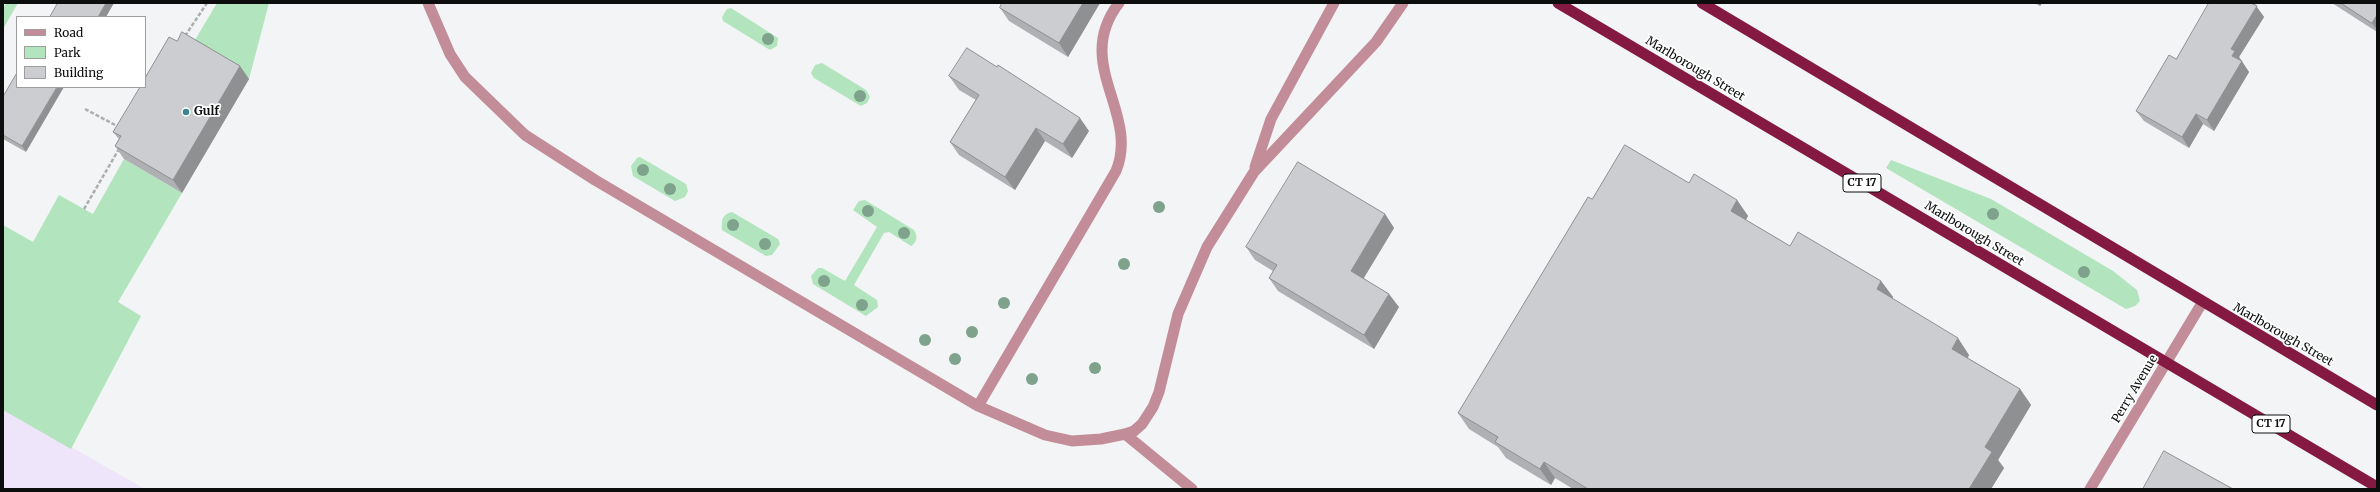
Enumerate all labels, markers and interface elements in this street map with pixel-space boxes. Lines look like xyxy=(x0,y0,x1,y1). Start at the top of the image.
legend xyxy=(16,16,146,88)
text: Road xyxy=(54,25,83,40)
street label: Marlborough Street xyxy=(1643,34,1747,104)
text: Park xyxy=(54,45,81,60)
text: Building xyxy=(54,65,103,80)
place label: Gulf xyxy=(194,105,219,119)
marker: Gulf xyxy=(181,107,191,117)
road number: CT 17 xyxy=(1843,174,1881,192)
street label: Marlborough Street xyxy=(1922,199,2026,269)
street label: Marlborough Street xyxy=(2230,300,2336,370)
street label: Perry Avenue xyxy=(2109,352,2161,426)
road number: CT 17 xyxy=(2252,415,2290,433)

